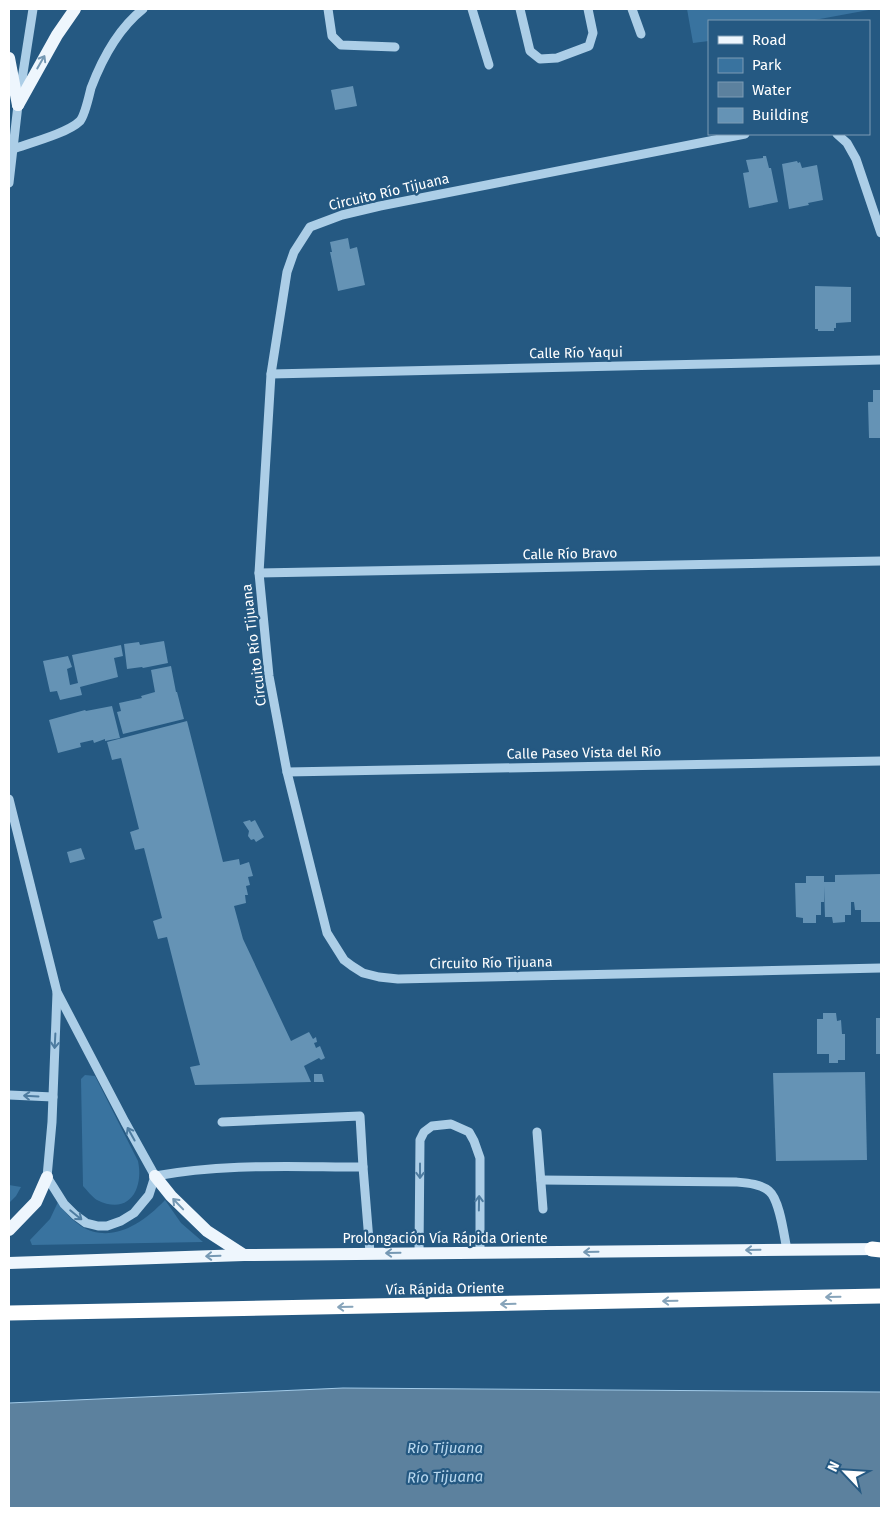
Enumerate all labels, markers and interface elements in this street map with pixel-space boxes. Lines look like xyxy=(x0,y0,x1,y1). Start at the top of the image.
legend xyxy=(708,20,870,135)
text: Road xyxy=(752,31,787,49)
one-way arrow xyxy=(36,55,46,70)
text: Park xyxy=(752,56,782,74)
text: Water xyxy=(752,81,791,99)
text: Building xyxy=(752,106,808,124)
street label: Circuito Río Tijuana xyxy=(327,170,451,214)
street label: Calle Río Yaqui xyxy=(529,344,623,362)
street label: Calle Río Bravo xyxy=(522,545,618,563)
street label: Circuito Río Tijuana xyxy=(238,583,270,707)
street label: Calle Paseo Vista del Río xyxy=(507,743,661,763)
street label: Circuito Río Tijuana xyxy=(429,953,553,973)
one-way arrow xyxy=(50,1033,59,1049)
one-way arrow xyxy=(23,1092,39,1101)
one-way arrow xyxy=(126,1127,136,1141)
one-way arrow xyxy=(415,1162,425,1179)
one-way arrow xyxy=(474,1196,484,1212)
one-way arrow xyxy=(173,1198,185,1210)
one-way arrow xyxy=(70,1210,83,1221)
street label: Prolongación Vía Rápida Oriente xyxy=(342,1230,548,1247)
one-way arrow xyxy=(745,1246,761,1255)
one-way arrow xyxy=(583,1247,599,1257)
one-way arrow xyxy=(385,1248,402,1258)
one-way arrow xyxy=(206,1251,222,1261)
street label: Vía Rápida Oriente xyxy=(386,1279,504,1299)
one-way arrow xyxy=(825,1293,841,1302)
one-way arrow xyxy=(662,1296,678,1305)
one-way arrow xyxy=(500,1299,516,1309)
one-way arrow xyxy=(337,1302,354,1312)
water label: Rio Tijuana xyxy=(407,1439,483,1457)
north arrow xyxy=(820,1447,870,1497)
text: N xyxy=(824,1459,843,1475)
water label: Río Tijuana xyxy=(407,1467,483,1487)

